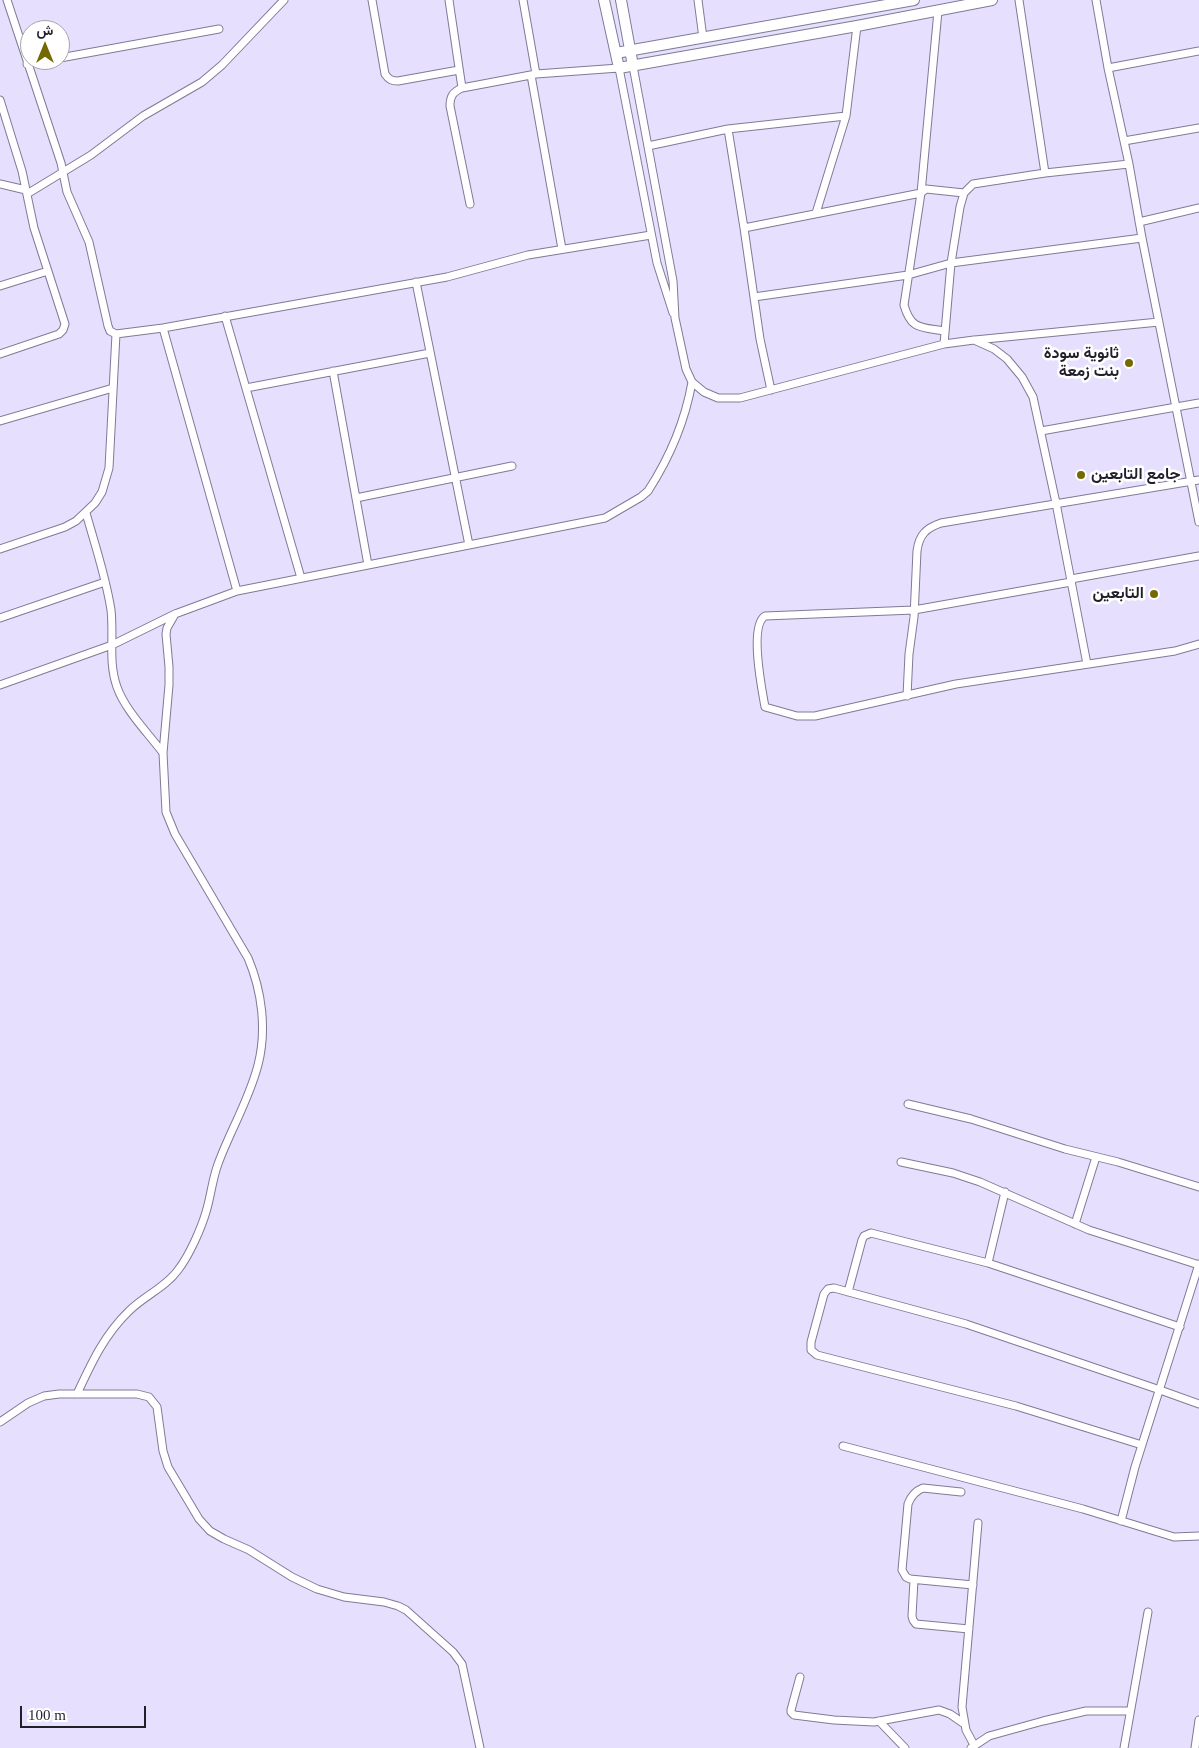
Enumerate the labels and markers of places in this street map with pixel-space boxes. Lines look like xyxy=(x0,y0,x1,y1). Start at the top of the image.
place label: ثانوية سودة بنت زمعة xyxy=(1044,344,1119,382)
marker: ثانوية سودة بنت زمعة xyxy=(1123,357,1135,369)
place label: جامع التابعين xyxy=(1091,465,1180,485)
marker: جامع التابعين xyxy=(1075,469,1087,481)
place label: التابعين xyxy=(1092,584,1144,604)
marker: التابعين xyxy=(1148,588,1160,600)

